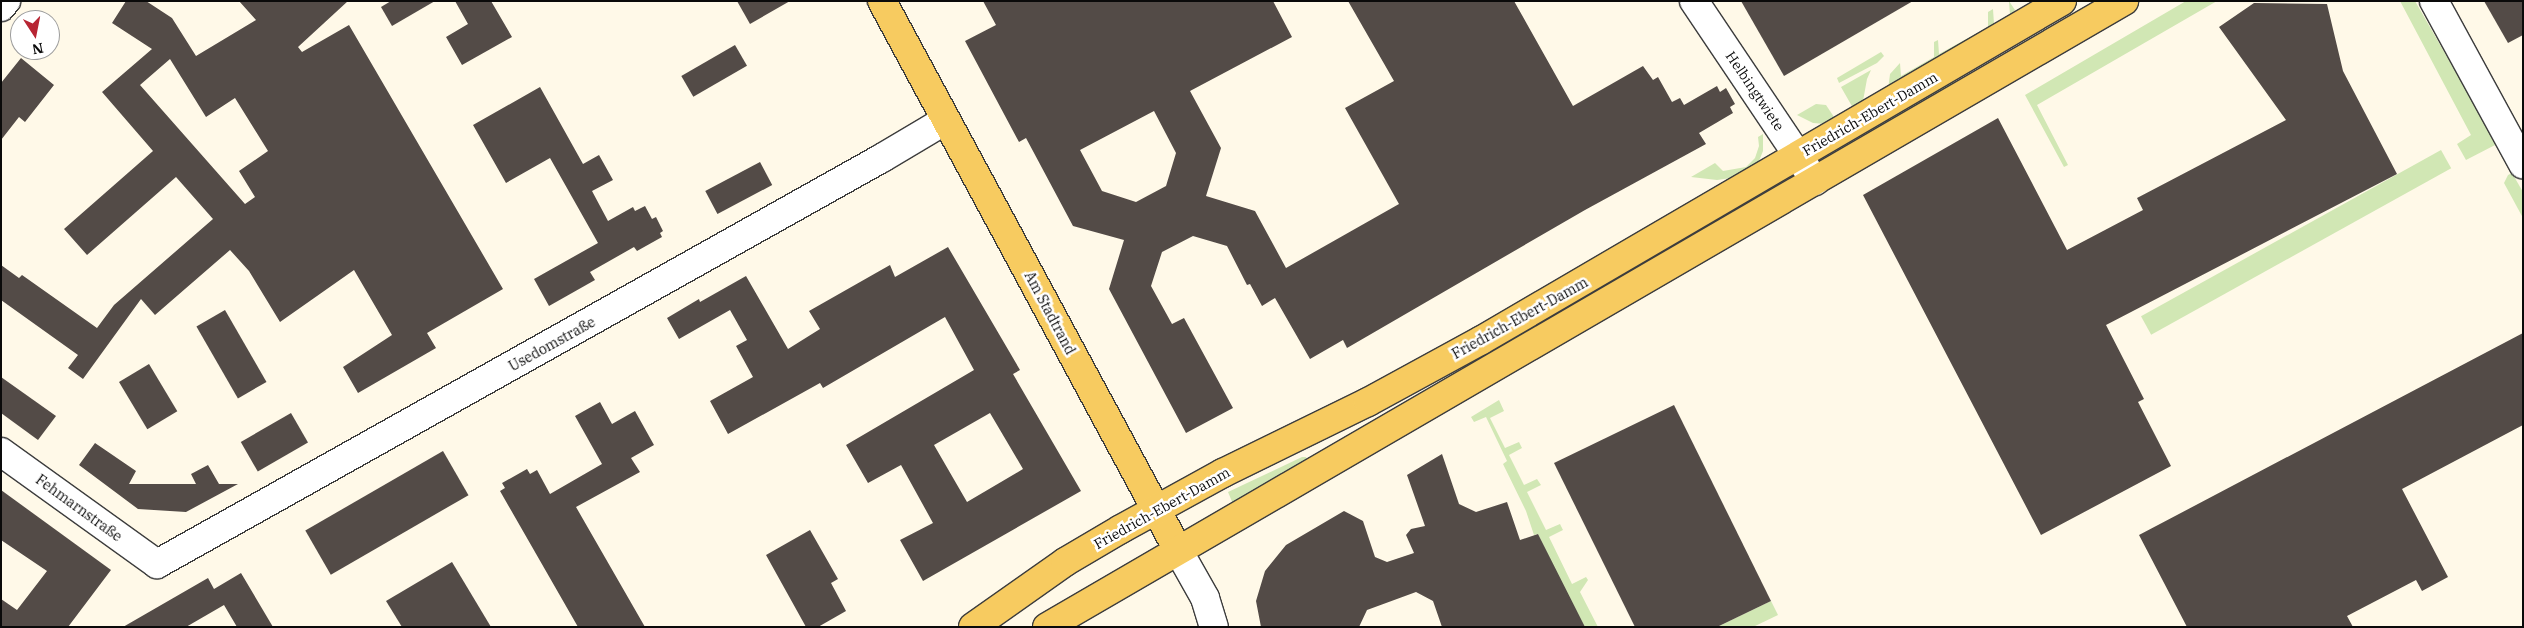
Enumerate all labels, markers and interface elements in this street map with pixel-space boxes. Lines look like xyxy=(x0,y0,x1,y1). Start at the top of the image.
north arrow xyxy=(10,10,60,60)
text: N xyxy=(31,39,45,59)
street label: Helbingtwiete xyxy=(1722,48,1788,134)
street label: Friedrich-Ebert-Damm xyxy=(1800,68,1940,160)
street label: Am Stadtrand xyxy=(1021,269,1079,357)
street label: Friedrich-Ebert-Damm xyxy=(1449,274,1591,362)
street label: Usedomstraße xyxy=(506,313,598,375)
street label: Friedrich-Ebert-Damm xyxy=(1091,464,1233,552)
street label: Fehmarnstraße xyxy=(33,471,125,545)

